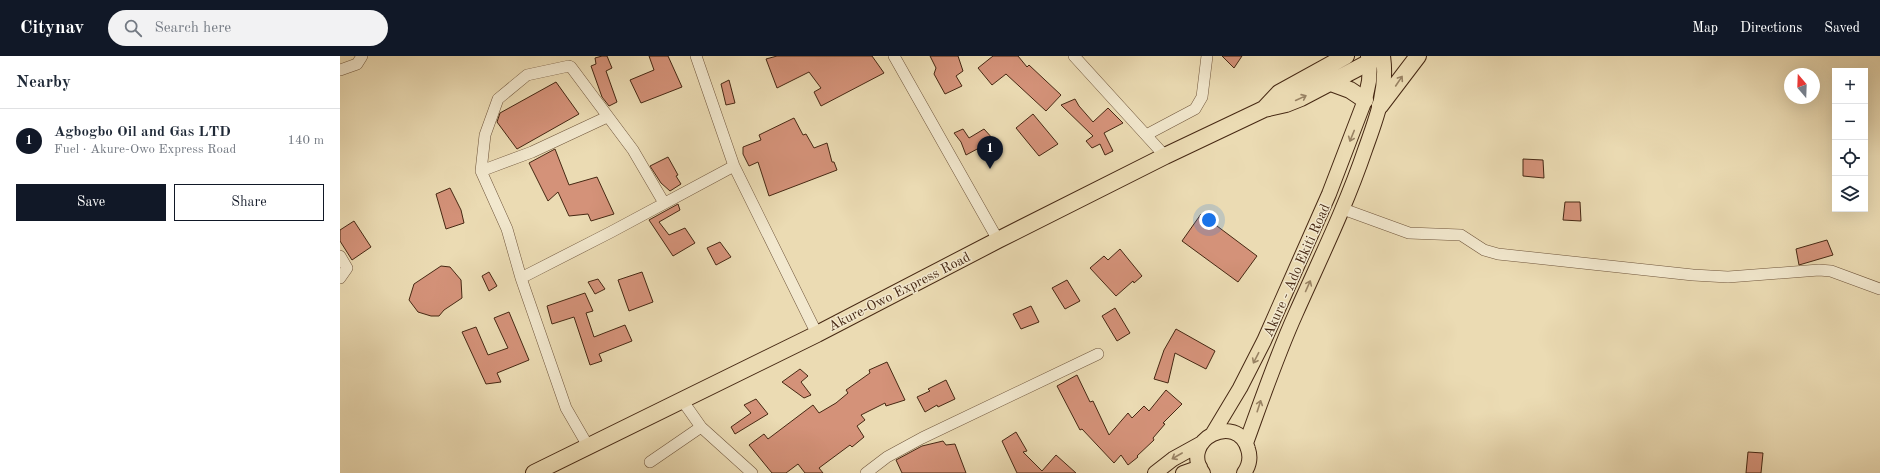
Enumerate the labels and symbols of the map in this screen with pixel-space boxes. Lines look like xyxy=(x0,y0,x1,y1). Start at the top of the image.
north arrow xyxy=(1784,68,1820,104)
one-way arrow xyxy=(1395,76,1404,87)
one-way arrow xyxy=(1295,94,1307,101)
one-way arrow xyxy=(1348,130,1356,142)
pin: 1 xyxy=(977,136,1003,169)
street label: Akure - Ado Ekiti Road xyxy=(1261,202,1333,339)
your location xyxy=(1199,210,1219,230)
street label: Akure-Owo Express Road xyxy=(826,250,973,334)
one-way arrow xyxy=(1305,280,1312,292)
one-way arrow xyxy=(1252,352,1259,364)
one-way arrow xyxy=(1256,400,1263,413)
one-way arrow xyxy=(1171,453,1183,461)

